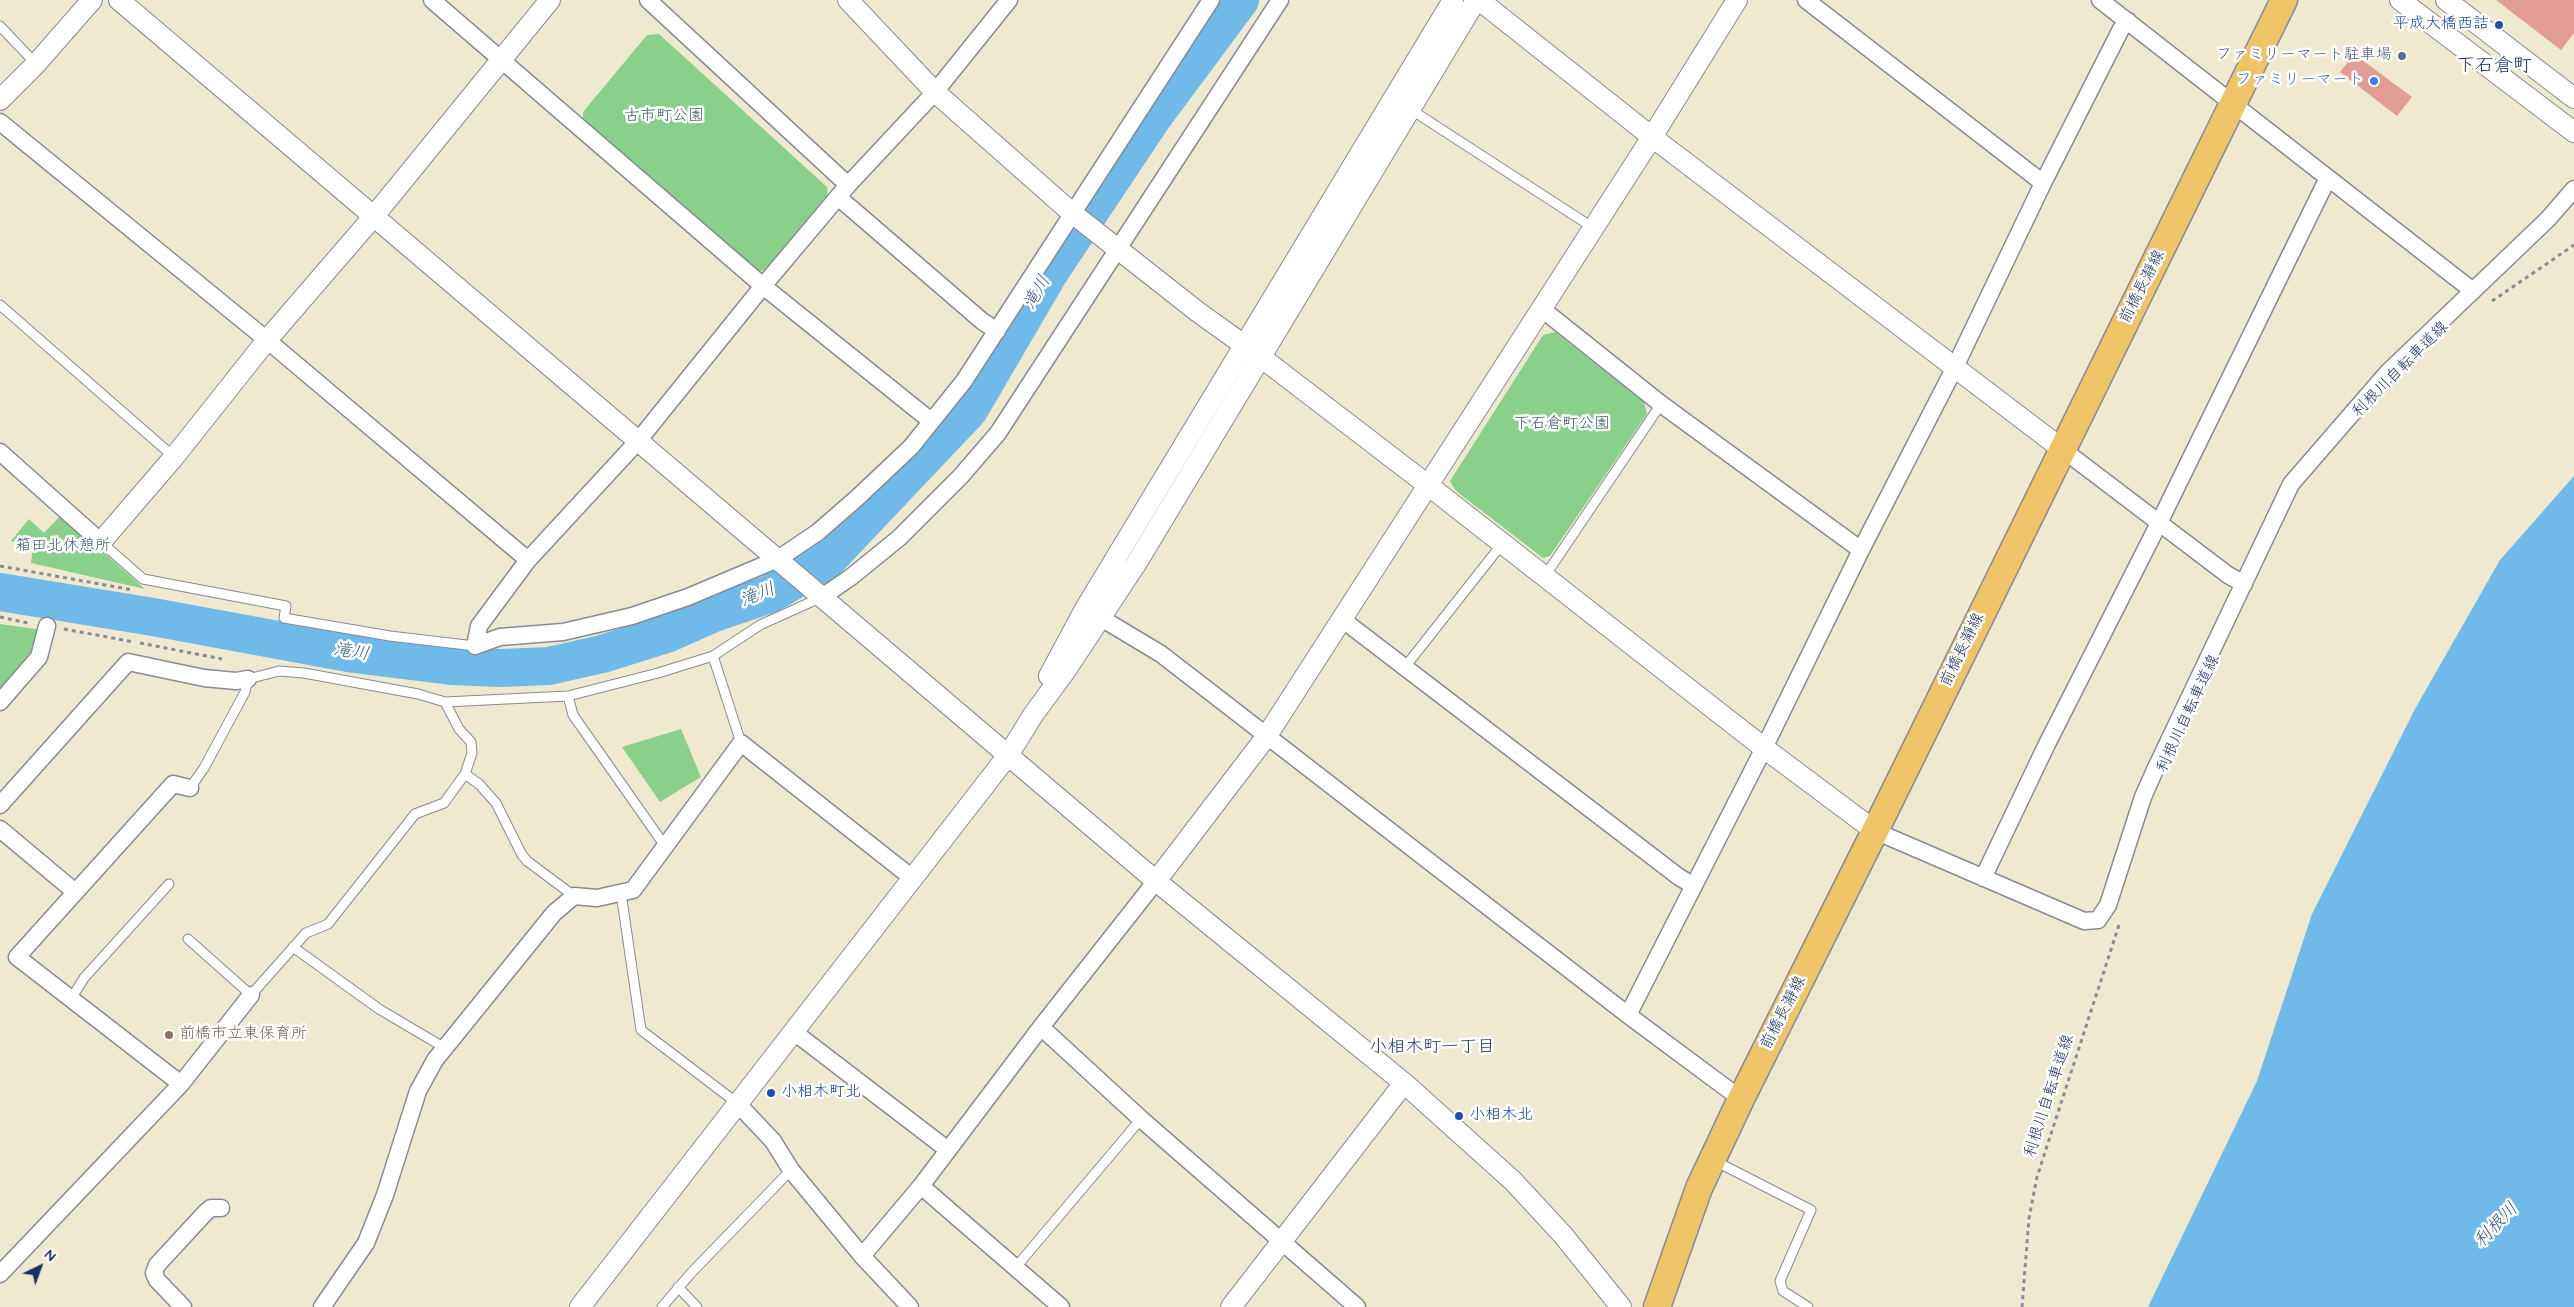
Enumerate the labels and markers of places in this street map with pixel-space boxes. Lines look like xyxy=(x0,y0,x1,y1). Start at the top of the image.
place label: 平成大橋西詰 xyxy=(2393,15,2489,35)
marker: 平成大橋西詰 xyxy=(2493,19,2505,31)
place label: ファミリーマート駐車場 xyxy=(2216,46,2392,66)
marker: ファミリーマート駐車場 xyxy=(2396,50,2408,62)
place label: ファミリーマート xyxy=(2236,71,2364,91)
marker: ファミリーマート xyxy=(2368,75,2380,87)
place label: 前橋市立東保育所 xyxy=(179,1025,307,1045)
marker: 前橋市立東保育所 xyxy=(163,1029,175,1041)
place label: 小相木町北 xyxy=(781,1083,861,1103)
marker: 小相木町北 xyxy=(765,1087,777,1099)
place label: 小相木北 xyxy=(1469,1106,1533,1126)
marker: 小相木北 xyxy=(1453,1110,1465,1122)

